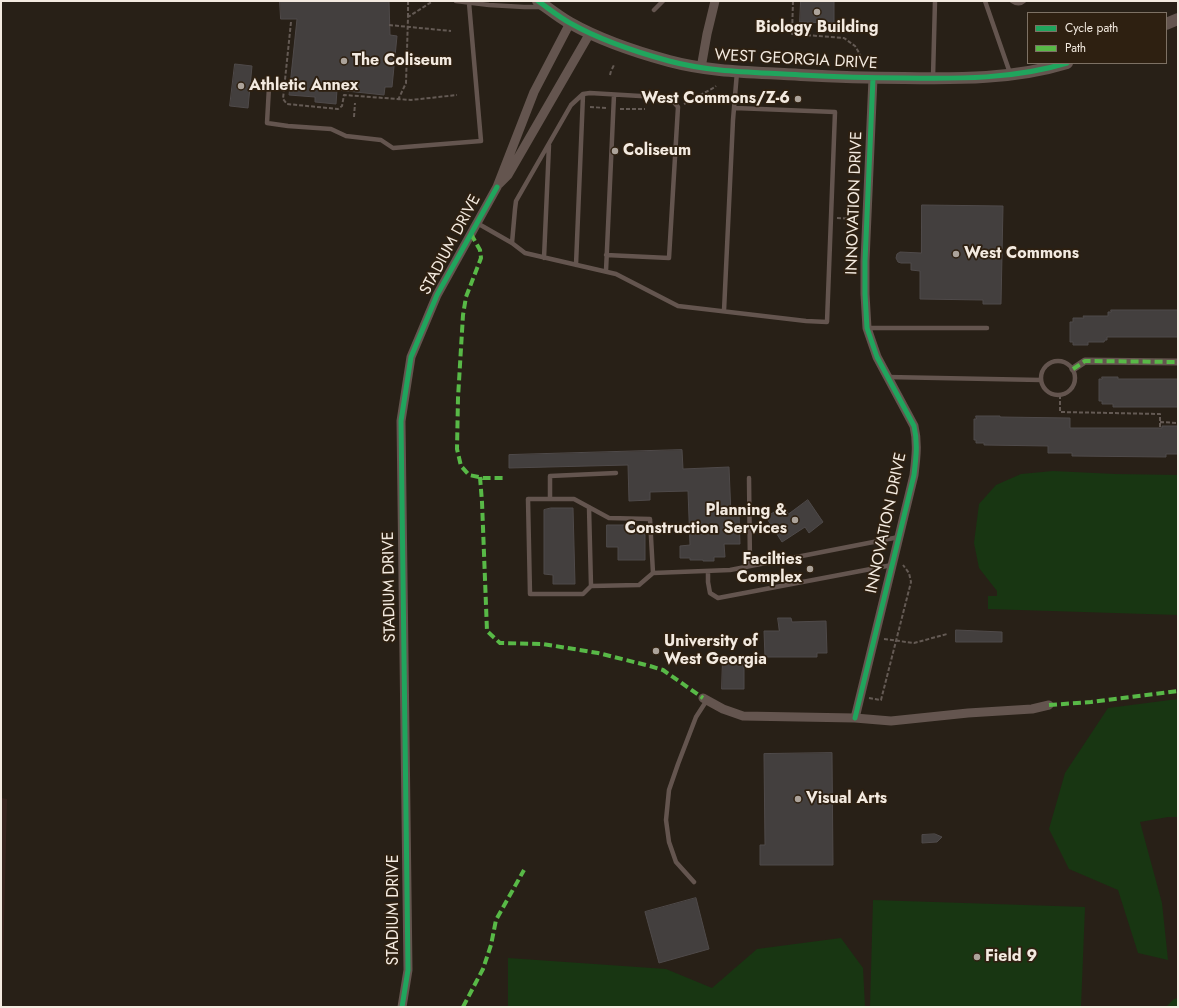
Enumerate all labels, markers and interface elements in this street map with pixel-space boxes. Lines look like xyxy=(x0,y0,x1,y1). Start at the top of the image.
marker: Biology Building xyxy=(812,7,822,17)
legend xyxy=(1027,12,1167,64)
place label: Biology Building xyxy=(756,18,878,38)
text: Cycle path xyxy=(1065,19,1118,37)
text: Path xyxy=(1065,39,1086,57)
street label: WEST GEORGIA DRIVE xyxy=(714,46,878,74)
place label: The Coliseum xyxy=(352,51,452,71)
marker: The Coliseum xyxy=(339,56,349,66)
place label: Athletic Annex xyxy=(249,76,358,96)
marker: Athletic Annex xyxy=(236,81,246,91)
place label: West Commons/Z-6 xyxy=(641,89,790,109)
marker: West Commons/Z-6 xyxy=(793,94,803,104)
street label: INNOVATION DRIVE xyxy=(843,131,867,275)
place label: Coliseum xyxy=(623,141,691,161)
marker: Coliseum xyxy=(610,146,620,156)
street label: STADIUM DRIVE xyxy=(416,192,486,298)
place label: West Commons xyxy=(964,244,1079,264)
marker: West Commons xyxy=(951,249,961,259)
street label: INNOVATION DRIVE xyxy=(863,451,911,595)
place label: Planning & Construction Services xyxy=(625,501,787,539)
marker: Planning & Construction Services xyxy=(790,515,800,525)
street label: STADIUM DRIVE xyxy=(379,531,401,643)
place label: Facilties Complex xyxy=(737,550,802,588)
marker: Facilties Complex xyxy=(805,564,815,574)
place label: University of West Georgia xyxy=(664,632,767,670)
marker: University of West Georgia xyxy=(651,646,661,656)
place label: Visual Arts xyxy=(806,789,887,809)
marker: Visual Arts xyxy=(793,794,803,804)
street label: STADIUM DRIVE xyxy=(384,855,404,965)
place label: Field 9 xyxy=(985,947,1037,967)
marker: Field 9 xyxy=(972,952,982,962)

